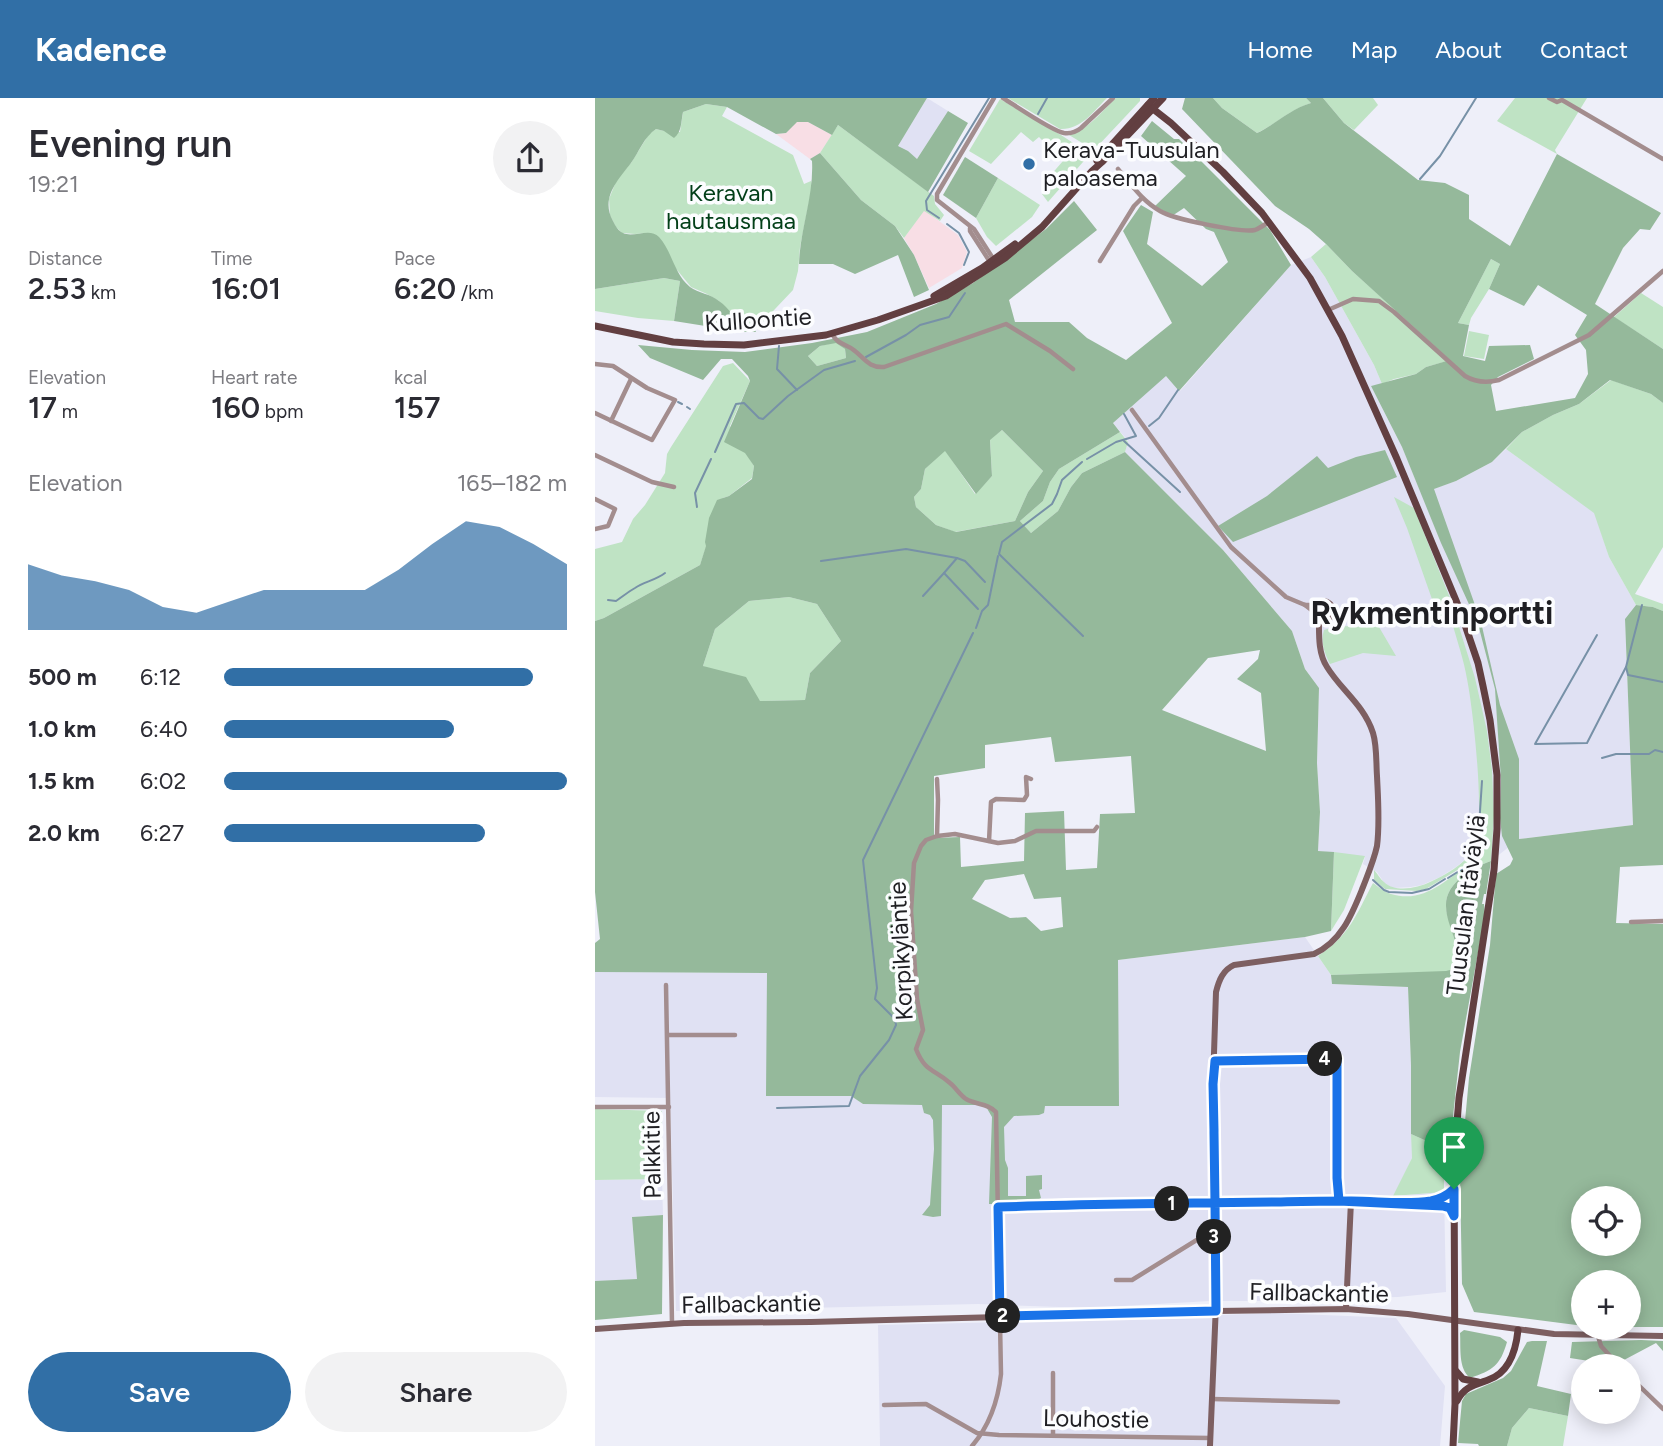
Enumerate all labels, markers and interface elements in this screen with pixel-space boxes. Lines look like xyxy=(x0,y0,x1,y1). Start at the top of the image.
text: Kadence xyxy=(35,30,167,69)
text: Home xyxy=(1247,35,1313,64)
text: Map xyxy=(1351,35,1397,64)
text: About xyxy=(1435,35,1502,64)
text: Contact xyxy=(1540,35,1628,64)
text: Evening run xyxy=(28,121,232,167)
button: share xyxy=(493,121,567,195)
place label: Kerava-Tuusulan paloasema xyxy=(1043,135,1220,192)
marker: Kerava-Tuusulan paloasema xyxy=(1021,156,1037,172)
text: 19:21 xyxy=(28,170,79,198)
park label: Keravan hautausmaa xyxy=(666,178,796,235)
text: Distance xyxy=(28,247,102,270)
text: Time xyxy=(211,247,252,270)
text: Pace xyxy=(394,247,435,270)
text: 2.53 xyxy=(28,270,86,307)
text: 16:01 xyxy=(211,270,281,307)
text: 6:20 xyxy=(394,270,456,307)
text: km xyxy=(86,281,116,304)
text: /km xyxy=(456,281,494,304)
street label: Kulloontie xyxy=(703,301,813,338)
text: Elevation xyxy=(28,366,106,389)
text: Heart rate xyxy=(211,366,297,389)
text: kcal xyxy=(394,366,427,389)
text: 17 xyxy=(28,389,57,426)
text: 160 xyxy=(211,389,260,426)
text: 157 xyxy=(394,389,440,426)
text: m xyxy=(57,400,78,423)
text: bpm xyxy=(260,400,303,423)
text: Elevation xyxy=(28,469,123,497)
text: 165–182 m xyxy=(457,469,567,497)
district label: Rykmentinportti xyxy=(1310,594,1554,632)
text: 500 m xyxy=(28,663,97,691)
text: 6:12 xyxy=(140,663,181,691)
text: 1.0 km xyxy=(28,715,96,743)
text: 6:40 xyxy=(140,715,188,743)
text: 1.5 km xyxy=(28,767,95,795)
text: 6:02 xyxy=(140,767,186,795)
street label: Tuusulan itäväylä xyxy=(1440,813,1491,997)
text: 2.0 km xyxy=(28,819,100,847)
text: 6:27 xyxy=(140,819,184,847)
street label: Korpikyläntie xyxy=(882,881,919,1021)
pin: 4 xyxy=(1307,1042,1343,1076)
text: 4 xyxy=(1318,1047,1331,1070)
street label: Palkkitie xyxy=(636,1111,667,1199)
pin xyxy=(1424,1117,1484,1189)
icon: arrive xyxy=(1435,1128,1473,1166)
pin: 1 xyxy=(1155,1186,1189,1222)
map controls xyxy=(1571,1186,1641,1424)
button: locate xyxy=(1571,1186,1641,1256)
text: 1 xyxy=(1167,1192,1176,1215)
pin: 3 xyxy=(1197,1220,1231,1254)
text: 3 xyxy=(1208,1225,1219,1248)
button: + xyxy=(1571,1270,1641,1340)
street label: Fallbackantie xyxy=(1249,1277,1389,1308)
street label: Fallbackantie xyxy=(681,1288,821,1319)
pin: 2 xyxy=(985,1298,1021,1334)
text: 2 xyxy=(997,1304,1008,1327)
button: Save xyxy=(28,1352,291,1432)
button: Share xyxy=(305,1352,567,1432)
button: − xyxy=(1571,1354,1641,1424)
street label: Louhostie xyxy=(1043,1403,1149,1434)

